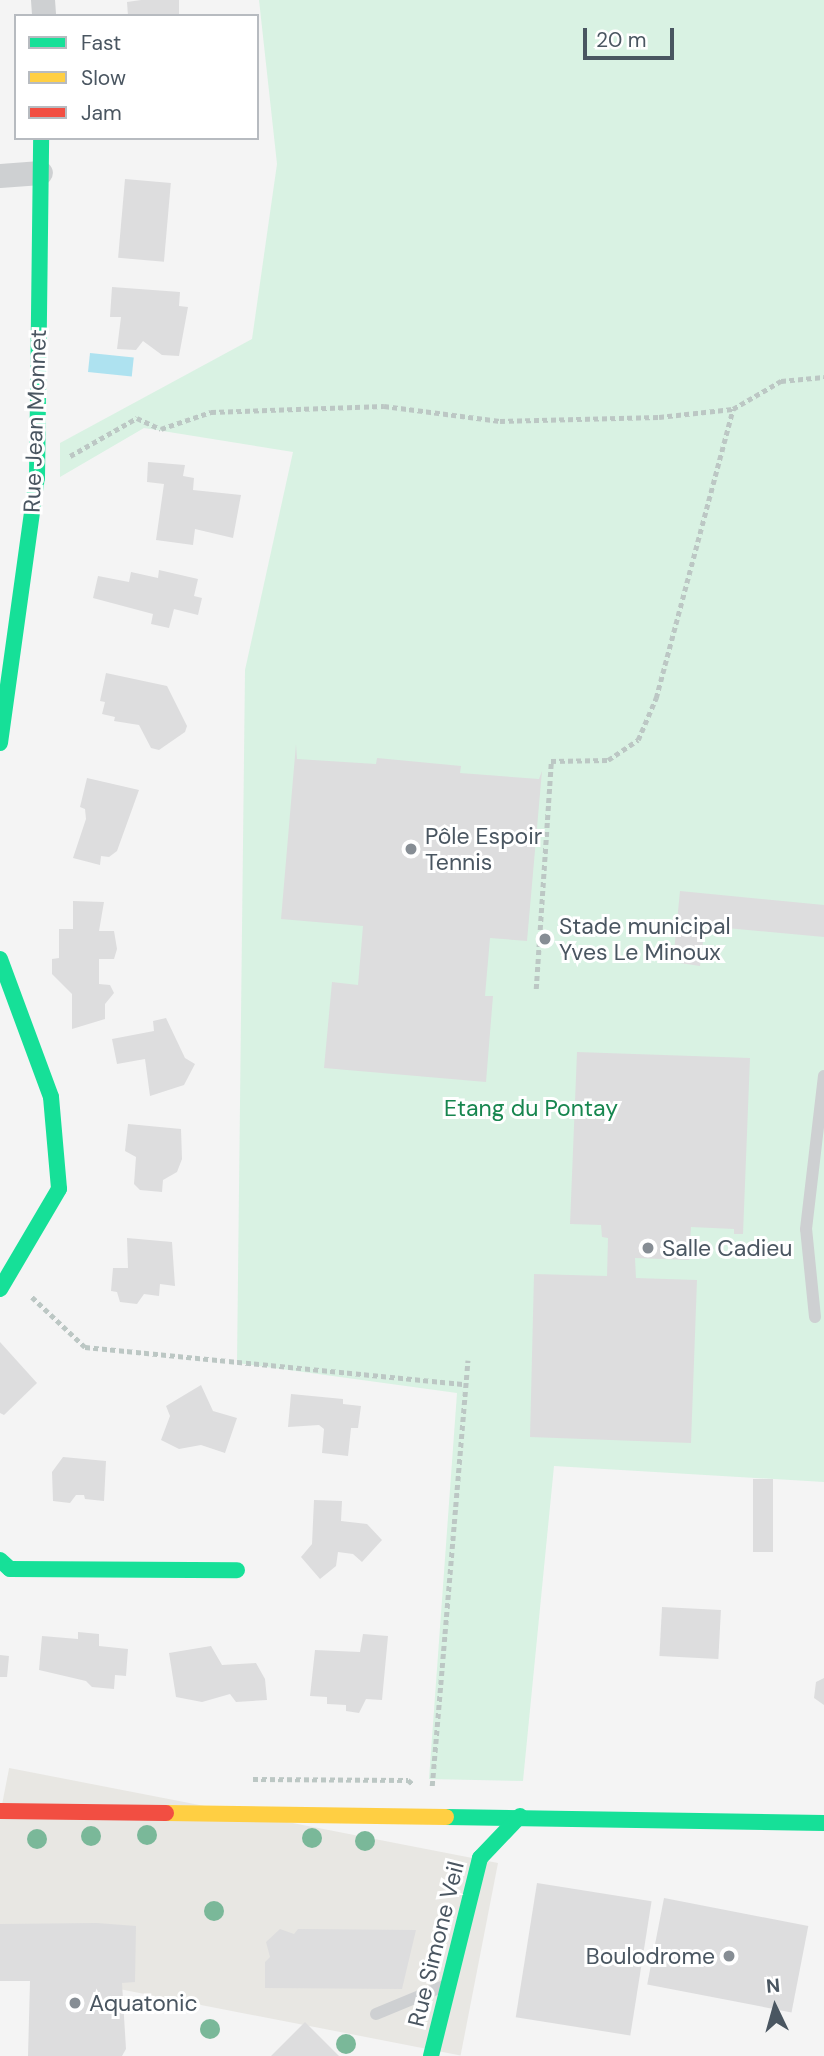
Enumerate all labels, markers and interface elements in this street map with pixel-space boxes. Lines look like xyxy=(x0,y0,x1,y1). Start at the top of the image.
legend xyxy=(14,14,259,140)
scale bar xyxy=(586,14,677,58)
text: 20 m xyxy=(596,26,647,54)
text: Fast xyxy=(81,29,121,57)
text: Slow xyxy=(81,64,126,92)
text: Jam xyxy=(81,99,122,127)
street label: Rue Jean Monnet xyxy=(18,329,52,513)
place label: Pôle Espoir Tennis xyxy=(425,822,542,876)
marker: Pôle Espoir Tennis xyxy=(403,841,419,857)
place label: Stade municipal Yves Le Minoux xyxy=(559,912,731,966)
marker: Stade municipal Yves Le Minoux xyxy=(537,931,553,947)
park label: Etang du Pontay xyxy=(444,1094,618,1122)
place label: Salle Cadieu xyxy=(662,1234,792,1262)
marker: Salle Cadieu xyxy=(640,1240,656,1256)
street label: Rue Simone Veil xyxy=(402,1859,470,2029)
place label: Boulodrome xyxy=(586,1942,715,1970)
marker: Boulodrome xyxy=(721,1948,737,1964)
north arrow xyxy=(740,1972,810,2042)
text: N xyxy=(765,1973,781,1999)
place label: Aquatonic xyxy=(89,1989,198,2017)
marker: Aquatonic xyxy=(67,1995,83,2011)

